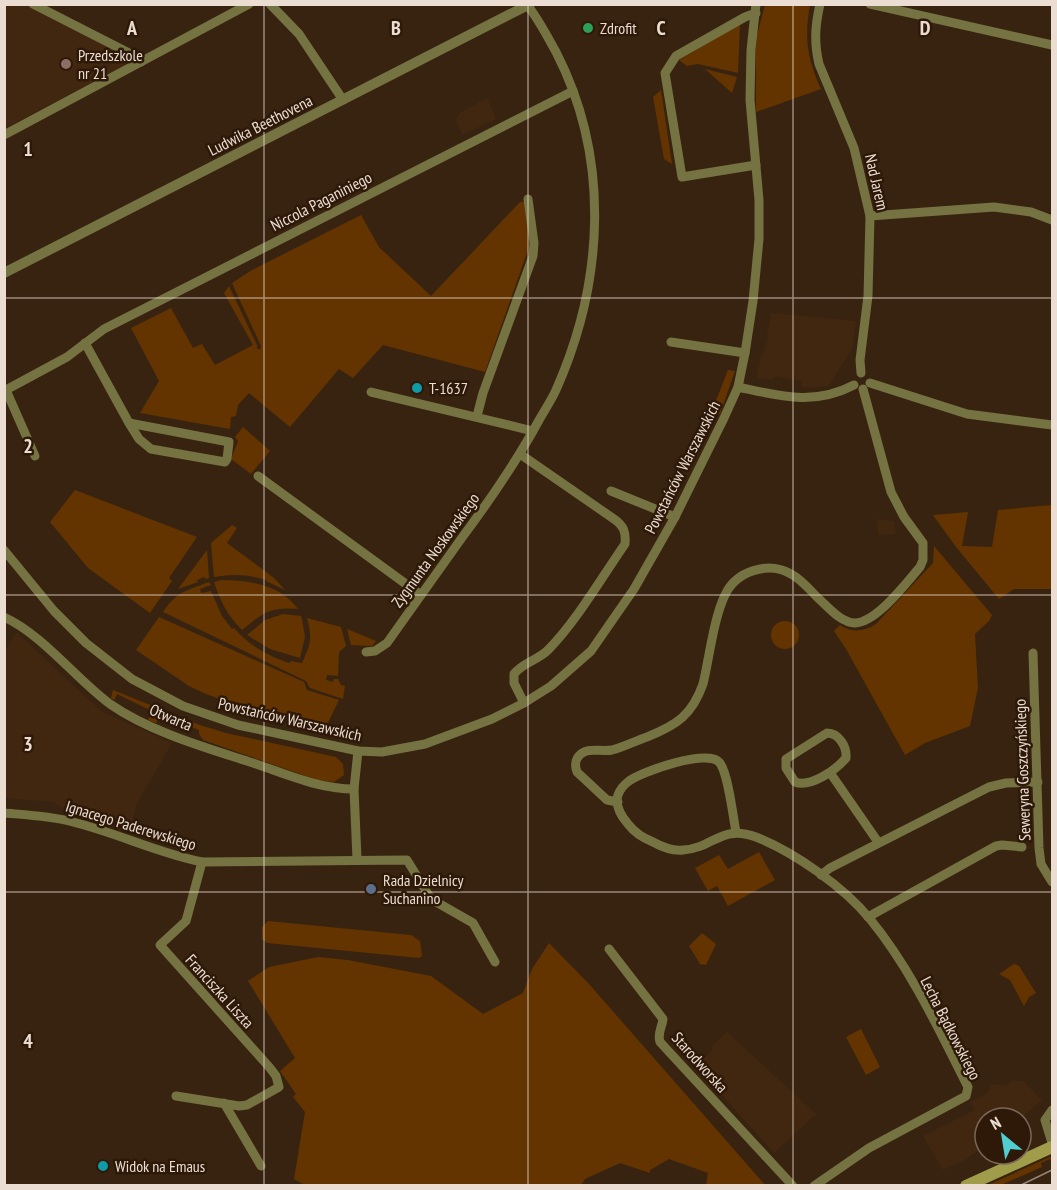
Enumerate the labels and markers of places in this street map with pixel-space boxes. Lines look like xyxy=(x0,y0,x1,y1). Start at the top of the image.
place label: Zdrofit xyxy=(600,18,637,38)
marker: Zdrofit xyxy=(581,21,595,35)
place label: Przedszkole nr 21 xyxy=(78,45,143,83)
marker: Przedszkole nr 21 xyxy=(59,57,73,71)
place label: T-1637 xyxy=(429,378,468,398)
marker: T-1637 xyxy=(410,381,424,395)
place label: Rada Dzielnicy Suchanino xyxy=(383,870,464,908)
marker: Rada Dzielnicy Suchanino xyxy=(364,882,378,896)
place label: Widok na Emaus xyxy=(115,1156,205,1176)
marker: Widok na Emaus xyxy=(96,1159,110,1173)

